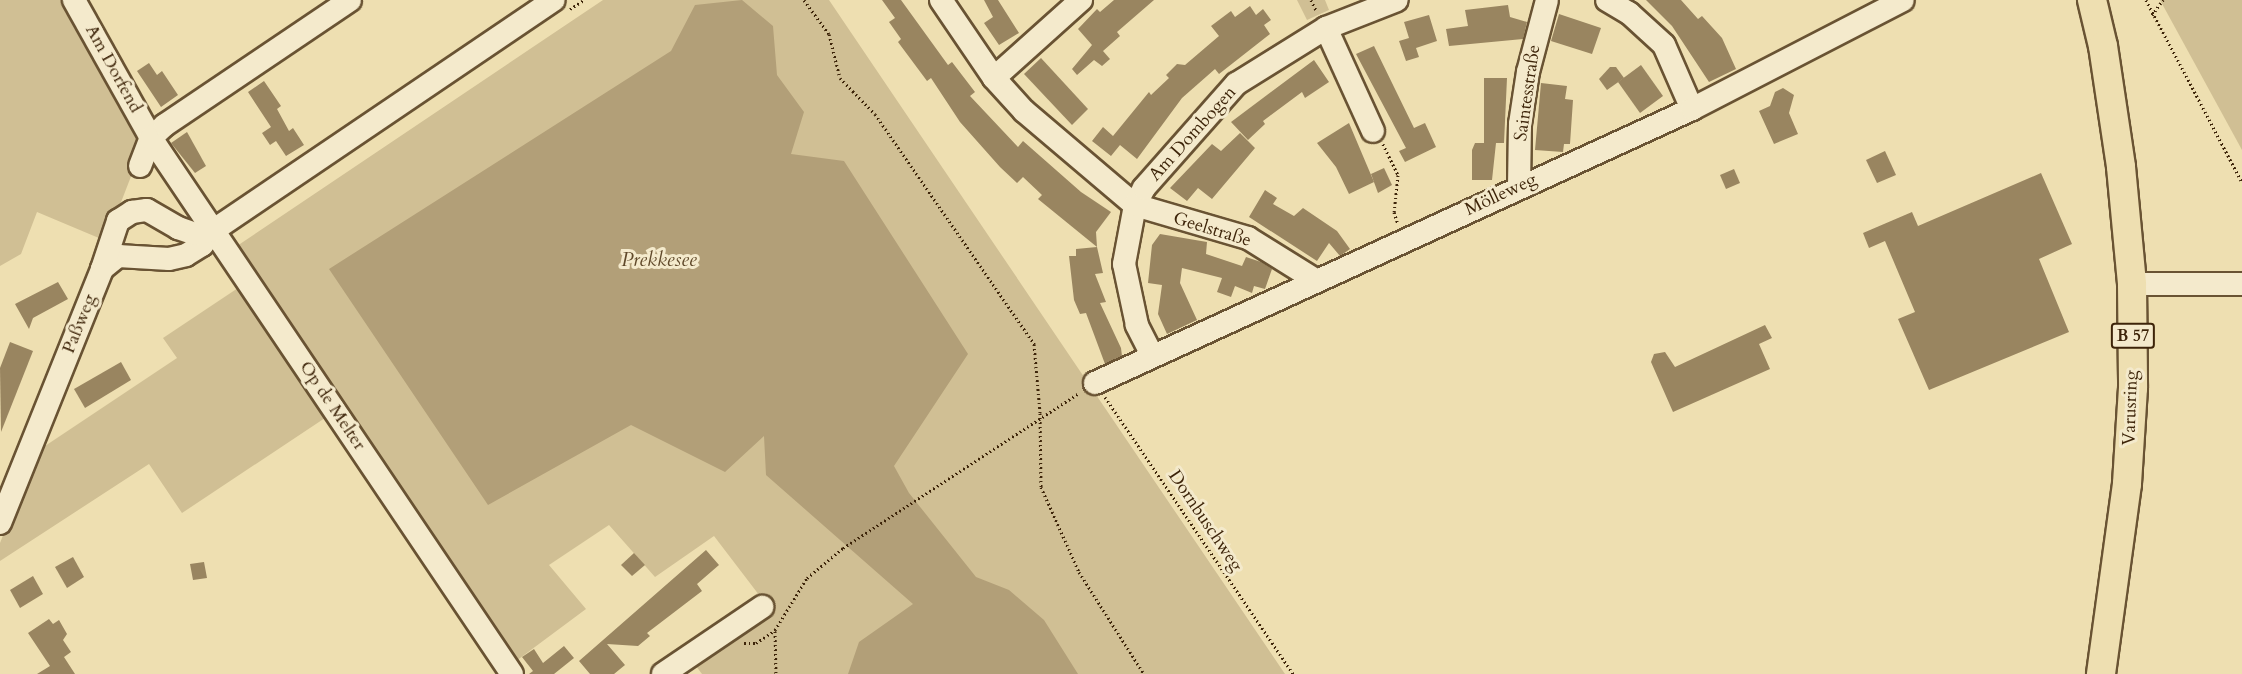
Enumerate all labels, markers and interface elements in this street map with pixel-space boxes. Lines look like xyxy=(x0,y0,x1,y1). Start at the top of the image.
street label: Am Dorfend xyxy=(80,21,146,117)
street label: Saintesstraße xyxy=(1511,44,1545,142)
street label: Am Dombogen xyxy=(1145,82,1241,186)
street label: Mölleweg xyxy=(1462,169,1540,221)
street label: Geelstraße xyxy=(1171,208,1253,252)
water label: Prekkesee xyxy=(621,247,697,271)
street label: Paßweg xyxy=(58,291,102,357)
road number: B 57 xyxy=(2110,323,2156,349)
street label: Op de Melter xyxy=(294,357,370,455)
street label: Varusring xyxy=(2119,370,2143,446)
street label: Dornbuschweg xyxy=(1163,466,1247,576)

